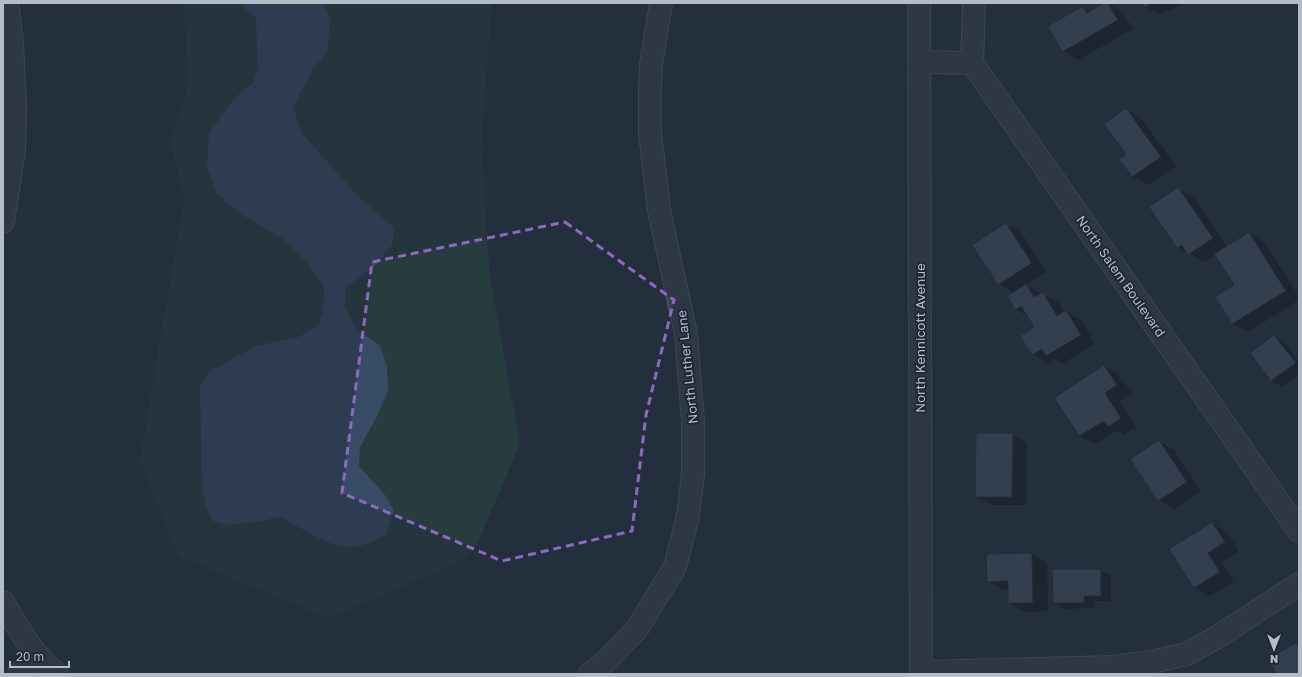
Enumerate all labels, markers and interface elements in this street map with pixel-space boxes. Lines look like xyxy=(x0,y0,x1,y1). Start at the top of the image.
street label: North Salem Boulevard xyxy=(1073,212,1169,340)
street label: North Kennicott Avenue xyxy=(912,263,928,413)
street label: North Luther Lane xyxy=(673,309,701,425)
north arrow xyxy=(1254,629,1294,669)
scale bar xyxy=(10,643,69,669)
text: 20 m xyxy=(16,649,44,664)
text: N xyxy=(1270,653,1278,666)

